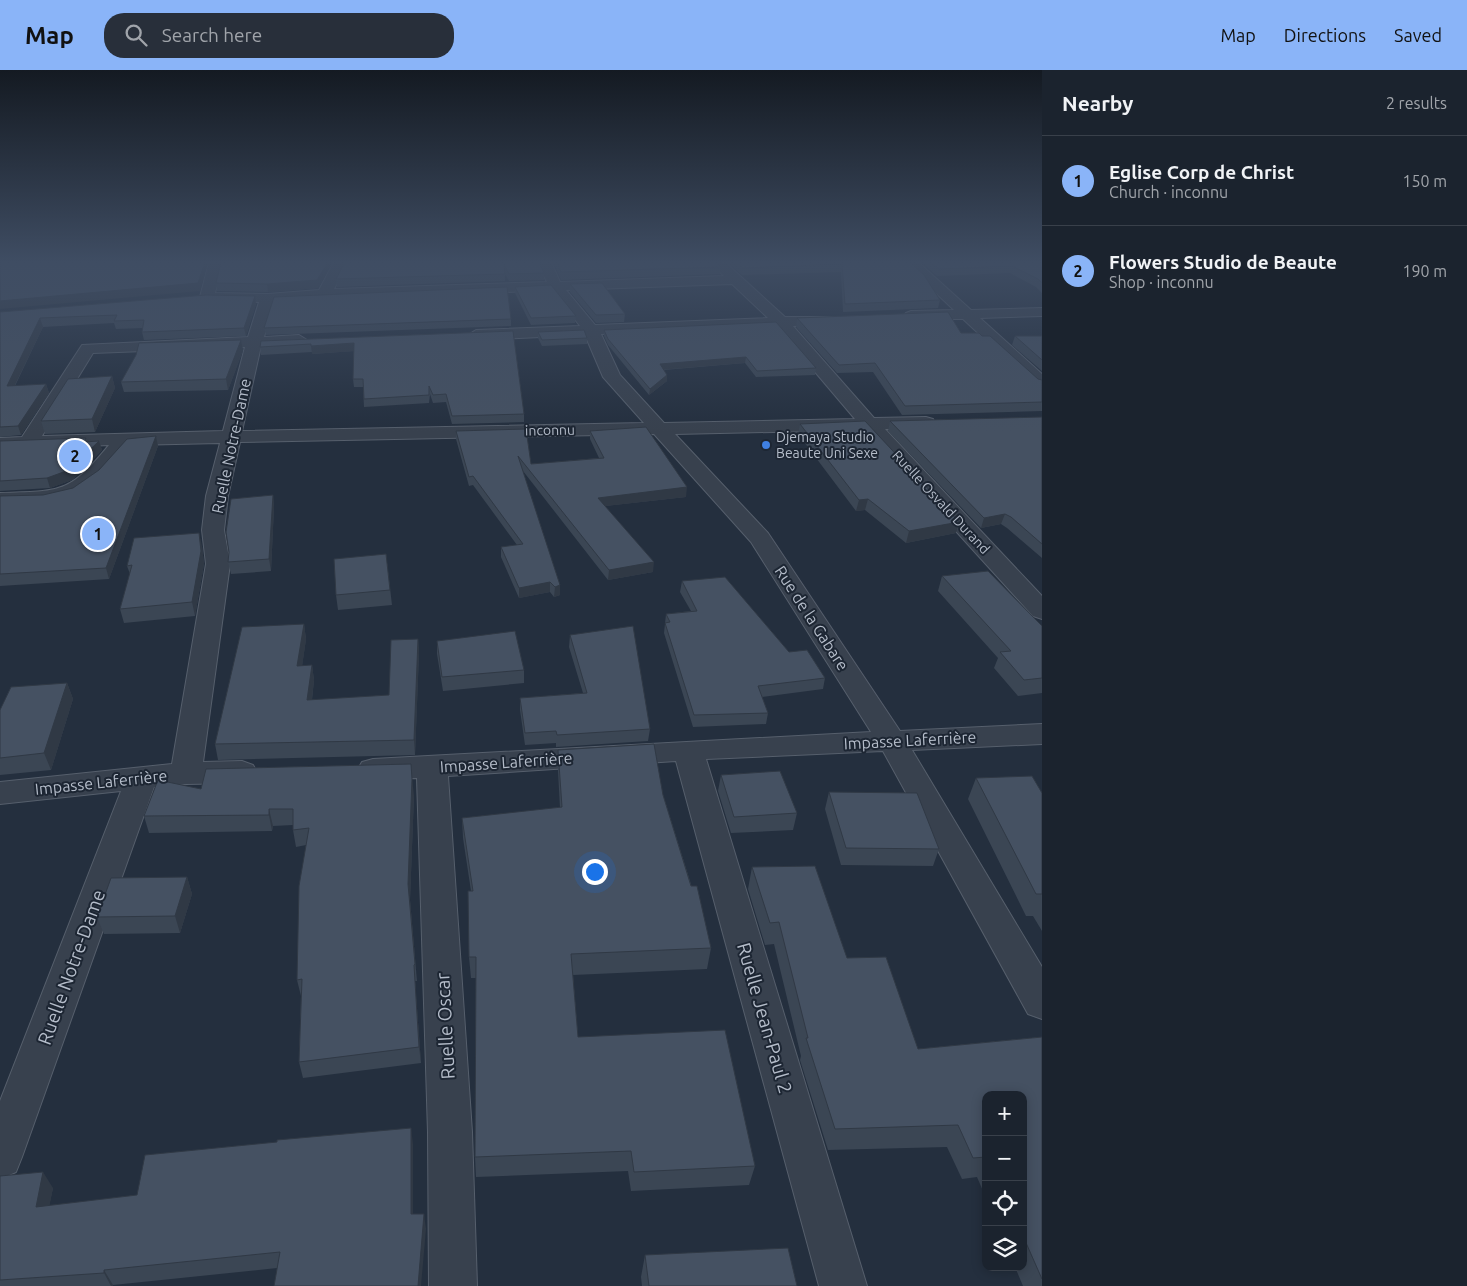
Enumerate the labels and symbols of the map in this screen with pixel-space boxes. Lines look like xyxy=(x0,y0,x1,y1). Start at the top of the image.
street label: Ruelle Notre-Dame xyxy=(208,377,254,515)
street label: inconnu xyxy=(525,422,575,438)
place label: Djemaya Studio Beaute Uni Sexe xyxy=(776,429,878,461)
pin: 2 xyxy=(59,437,91,475)
marker: Djemaya Studio Beaute Uni Sexe xyxy=(760,439,772,451)
street label: Ruelle Osvald Durand xyxy=(889,447,993,557)
pin: 1 xyxy=(82,515,114,553)
street label: Rue de la Gabare xyxy=(772,562,852,674)
street label: Impasse Laferrière xyxy=(843,728,977,752)
street label: Impasse Laferrière xyxy=(439,748,573,776)
street label: Impasse Laferrière xyxy=(34,766,168,798)
your location xyxy=(582,859,608,885)
street label: Ruelle Notre-Dame xyxy=(33,886,109,1048)
street label: Ruelle Jean-Paul 2 xyxy=(733,940,797,1096)
street label: Ruelle Oscar xyxy=(431,972,459,1080)

